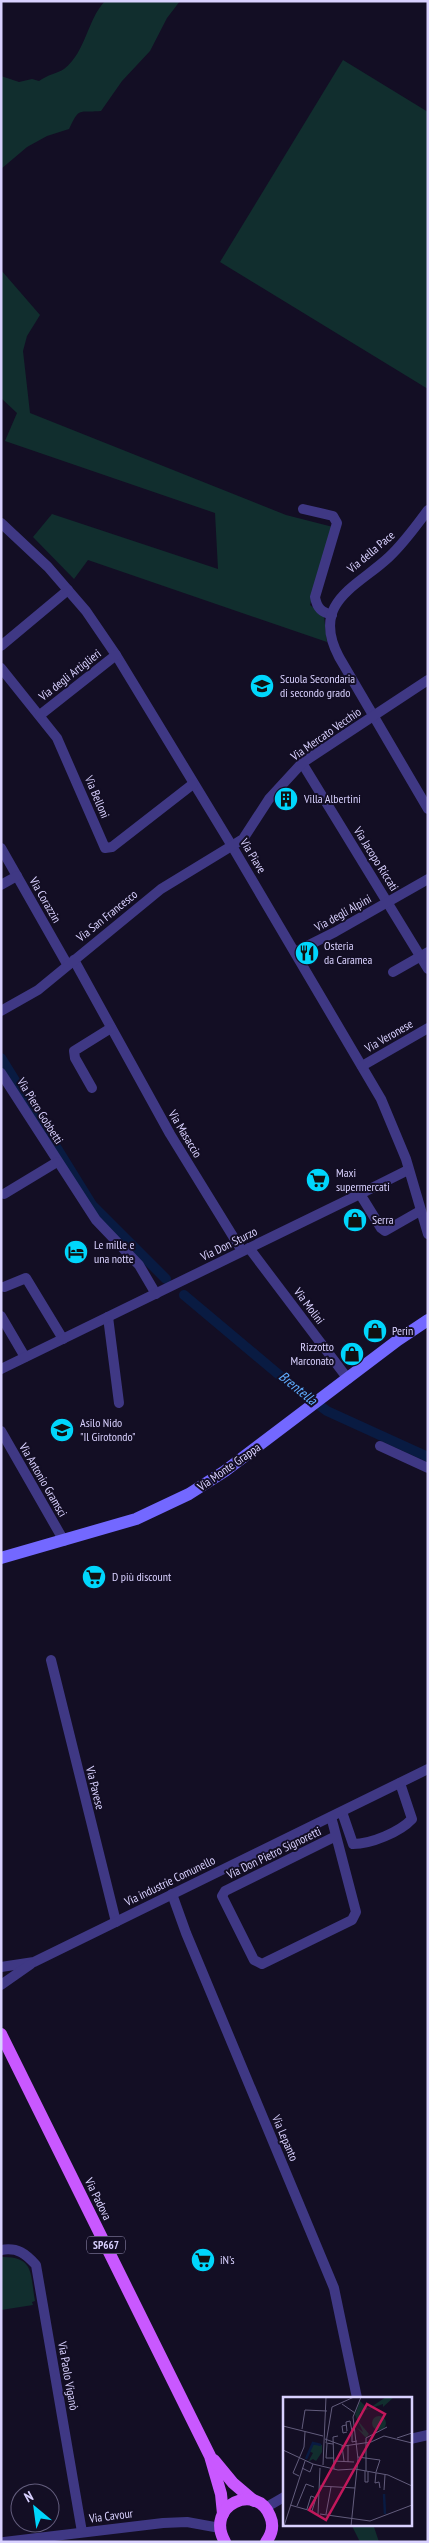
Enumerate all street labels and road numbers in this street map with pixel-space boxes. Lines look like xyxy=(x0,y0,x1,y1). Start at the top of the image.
street label: Via della Pace xyxy=(343,527,398,576)
street label: Via degli Artiglieri xyxy=(35,646,104,704)
street label: Via Mercato Vecchio xyxy=(287,704,364,764)
street label: Via Belloni xyxy=(81,772,113,820)
street label: Via Jacopo Riccati xyxy=(350,823,402,894)
street label: Via Piave xyxy=(237,835,270,876)
street label: Via Corazzin xyxy=(26,873,65,925)
street label: Via San Francesco xyxy=(72,887,140,945)
street label: Via degli Alpini xyxy=(311,891,374,935)
street label: Via Veronese xyxy=(361,1016,415,1056)
street label: Via Piero Gobbetti xyxy=(14,1074,67,1147)
street label: Via Masaccio xyxy=(165,1106,205,1160)
street label: Via Don Sturzo xyxy=(197,1223,260,1264)
street label: Via Molini xyxy=(290,1284,328,1327)
street label: Via Antonio Gramsci xyxy=(16,1439,71,1519)
street label: Via Monte Grappa xyxy=(193,1439,263,1494)
street label: Via Pavese xyxy=(83,1764,108,1811)
street label: Via Don Pietro Signoretti xyxy=(223,1823,323,1882)
street label: Via industrie Comunello xyxy=(121,1852,218,1909)
street label: Via Lepanto xyxy=(269,2112,302,2163)
street label: Via Padova xyxy=(81,2174,115,2223)
road number: SP667 xyxy=(87,2236,125,2254)
street label: Via Paolo Viganò xyxy=(55,2339,82,2411)
street label: Via Cavour xyxy=(87,2505,134,2526)

